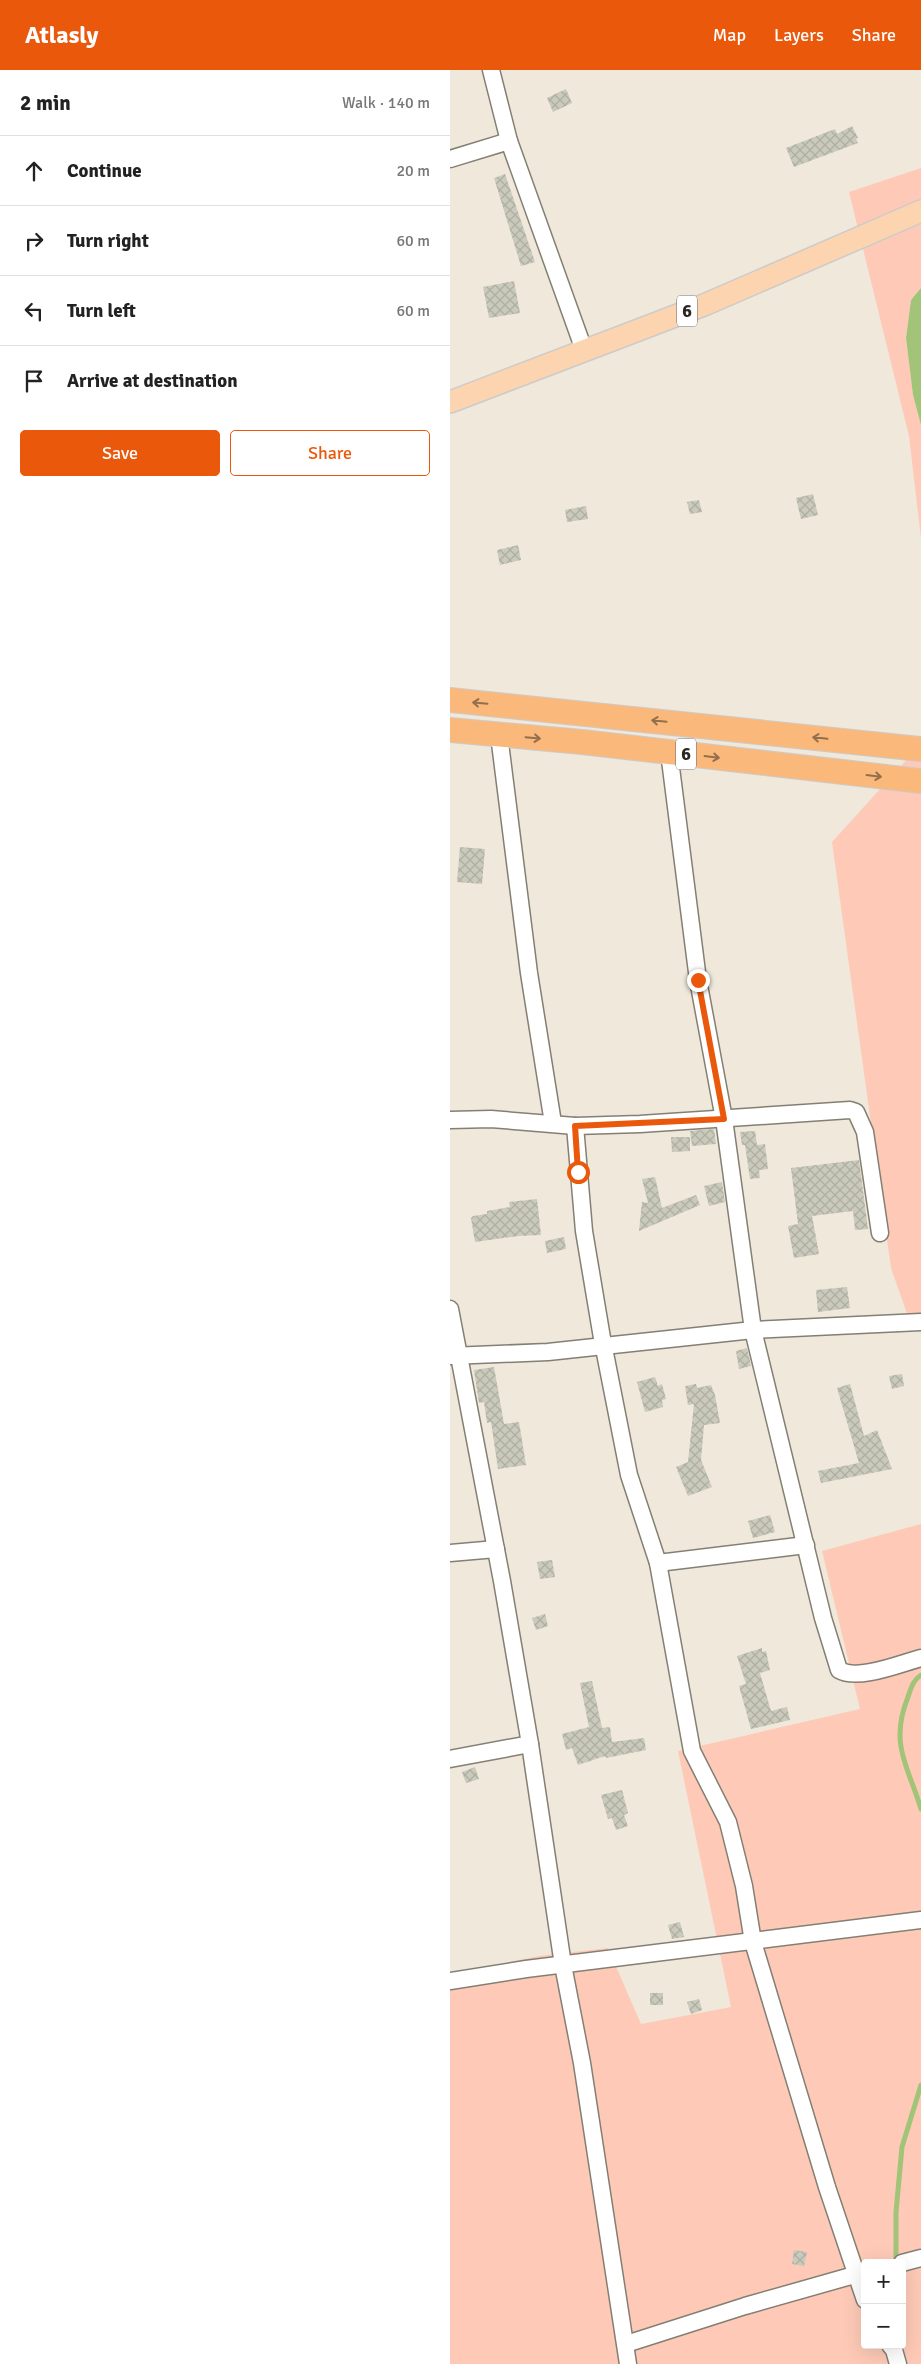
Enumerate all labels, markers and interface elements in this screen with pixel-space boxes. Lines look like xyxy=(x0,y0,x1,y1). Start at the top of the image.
text: Atlasly xyxy=(25,20,98,50)
text: Map xyxy=(713,24,746,46)
text: Layers xyxy=(774,24,824,46)
text: Share xyxy=(852,24,896,46)
text: 2 min xyxy=(20,90,71,116)
text: Walk · 140 m xyxy=(342,93,430,113)
icon: ahead xyxy=(20,157,48,185)
text: Continue xyxy=(67,159,142,183)
text: 20 m xyxy=(396,161,430,181)
icon: right xyxy=(20,227,48,255)
text: Turn right xyxy=(67,229,149,253)
text: 60 m xyxy=(396,231,430,251)
road number: 6 xyxy=(677,296,697,326)
icon: left xyxy=(20,297,48,325)
text: Turn left xyxy=(67,299,136,323)
text: 60 m xyxy=(396,301,430,321)
icon: arrive xyxy=(20,367,48,395)
text: Arrive at destination xyxy=(67,369,238,393)
button: Save xyxy=(20,430,220,476)
button: Share xyxy=(230,430,430,476)
one-way arrow xyxy=(472,698,488,708)
one-way arrow xyxy=(651,716,667,726)
one-way arrow xyxy=(525,733,541,743)
one-way arrow xyxy=(813,733,829,743)
road number: 6 xyxy=(676,739,696,770)
one-way arrow xyxy=(704,752,720,762)
one-way arrow xyxy=(866,771,882,781)
route end xyxy=(687,969,710,992)
route start xyxy=(567,1161,590,1184)
map controls xyxy=(861,2259,906,2349)
button: + xyxy=(861,2259,906,2304)
button: − xyxy=(861,2304,906,2349)

